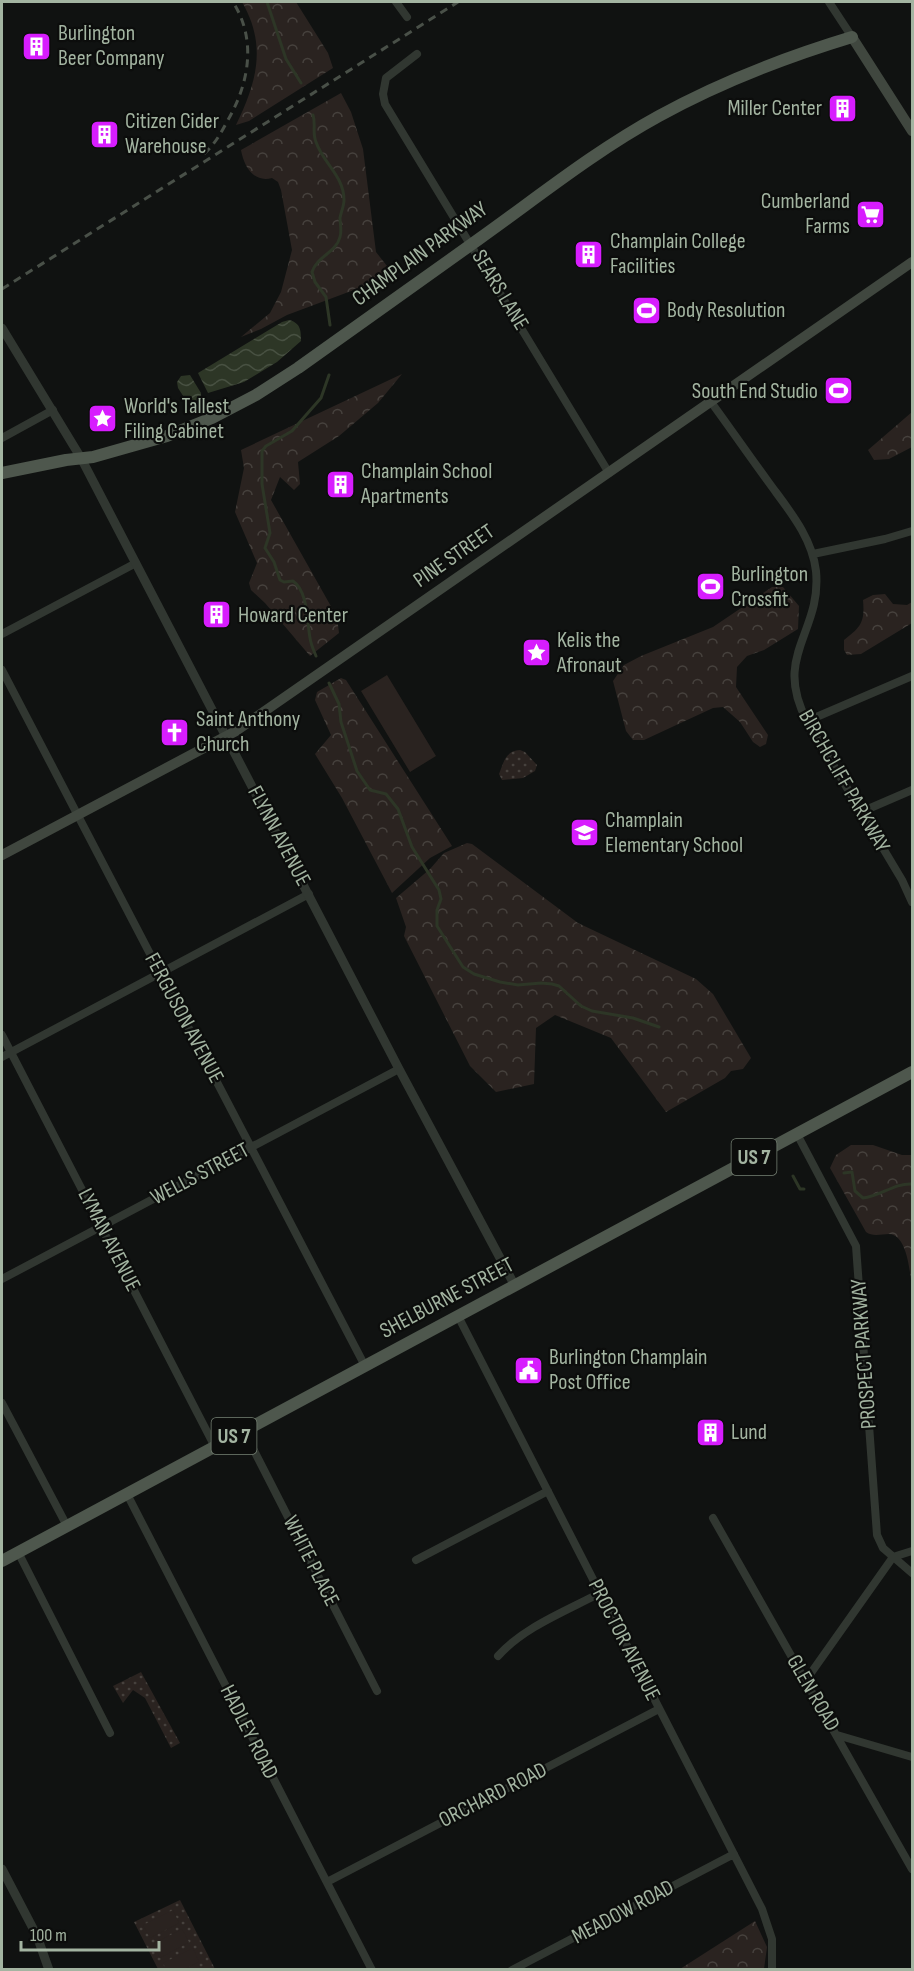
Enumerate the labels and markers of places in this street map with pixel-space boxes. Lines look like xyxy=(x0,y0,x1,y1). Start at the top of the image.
place label: Burlington Beer Company xyxy=(58,20,165,72)
building icon: Burlington Beer Company xyxy=(21,30,53,62)
building icon: Miller Center xyxy=(827,92,859,124)
place label: Miller Center xyxy=(727,95,822,122)
place label: Citizen Cider Warehouse xyxy=(125,108,219,160)
building icon: Citizen Cider Warehouse xyxy=(88,118,120,150)
place label: Cumberland Farms xyxy=(761,188,850,240)
supermarket icon: Cumberland Farms xyxy=(855,198,887,230)
place label: Champlain College Facilities xyxy=(610,228,746,280)
building icon: Champlain College Facilities xyxy=(573,238,605,270)
sports icon: Body Resolution xyxy=(630,294,662,326)
place label: Body Resolution xyxy=(667,297,786,324)
sports icon: South End Studio xyxy=(823,375,855,407)
place label: South End Studio xyxy=(692,378,818,405)
place label: World's Tallest Filing Cabinet xyxy=(124,393,229,445)
place icon: World's Tallest Filing Cabinet xyxy=(87,403,119,435)
place label: Champlain School Apartments xyxy=(360,458,492,510)
building icon: Champlain School Apartments xyxy=(324,468,356,500)
place label: Burlington Crossfit xyxy=(731,561,808,613)
sports icon: Burlington Crossfit xyxy=(694,571,726,603)
building icon: Howard Center xyxy=(201,599,233,631)
place label: Howard Center xyxy=(238,602,348,629)
place label: Kelis the Afronaut xyxy=(556,627,622,679)
place icon: Kelis the Afronaut xyxy=(520,637,552,669)
place label: Saint Anthony Church xyxy=(196,706,301,758)
church icon: Saint Anthony Church xyxy=(159,716,191,748)
place label: Champlain Elementary School xyxy=(605,807,743,859)
school or university icon: Champlain Elementary School xyxy=(568,817,600,849)
place label: Burlington Champlain Post Office xyxy=(549,1344,708,1396)
public building icon: Burlington Champlain Post Office xyxy=(512,1354,544,1386)
building icon: Lund xyxy=(694,1416,726,1448)
place label: Lund xyxy=(731,1419,767,1446)

